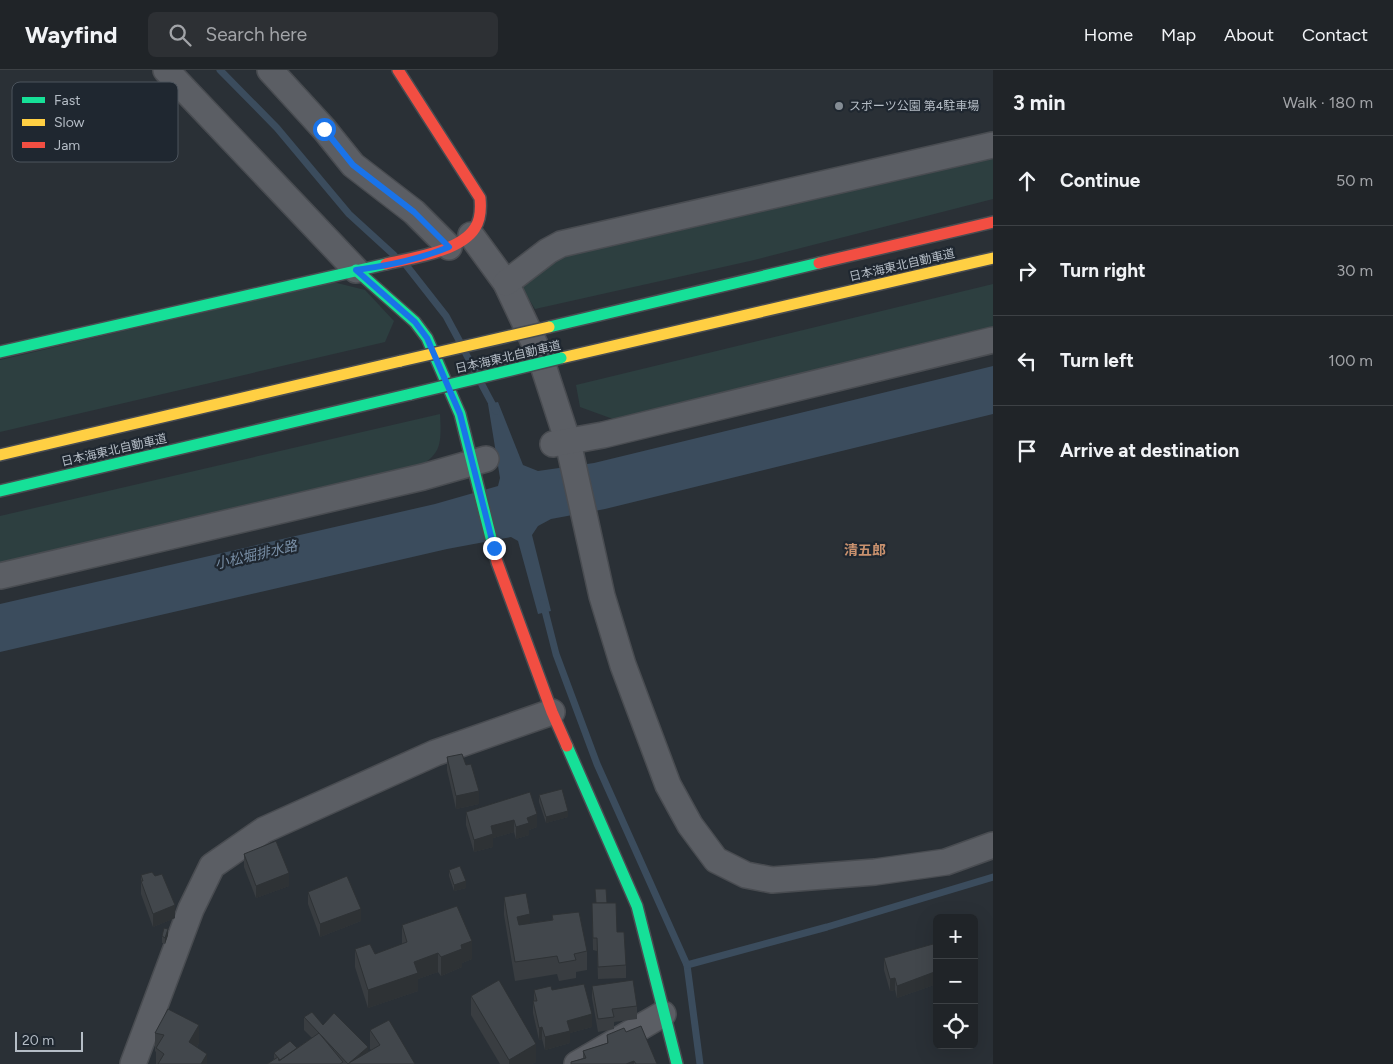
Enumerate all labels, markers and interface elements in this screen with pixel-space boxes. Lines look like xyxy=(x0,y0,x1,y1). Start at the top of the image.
search box xyxy=(148,12,498,57)
text: Wayfind xyxy=(25,20,118,49)
icon: search xyxy=(166,21,194,49)
text: Search here xyxy=(206,23,307,46)
text: Home xyxy=(1084,24,1133,46)
text: Map xyxy=(1161,24,1196,46)
text: About xyxy=(1224,24,1274,46)
text: Contact xyxy=(1302,24,1368,46)
legend xyxy=(12,82,178,162)
text: 3 min xyxy=(1013,90,1065,115)
text: Fast xyxy=(54,92,80,109)
text: Walk · 180 m xyxy=(1283,93,1373,112)
place label: スポーツ公園 第4駐車場 xyxy=(849,99,979,113)
marker: スポーツ公園 第4駐車場 xyxy=(833,100,845,112)
text: Slow xyxy=(54,114,85,131)
route start xyxy=(313,118,336,141)
text: Jam xyxy=(54,137,80,154)
icon: ahead xyxy=(1013,167,1041,195)
text: Continue xyxy=(1060,169,1140,192)
text: 50 m xyxy=(1336,171,1373,190)
street label: 日本海東北自動車道 xyxy=(848,246,956,284)
icon: right xyxy=(1013,257,1041,285)
text: Turn right xyxy=(1060,259,1146,282)
text: 30 m xyxy=(1336,261,1373,280)
street label: 日本海東北自動車道 xyxy=(454,338,562,376)
icon: left xyxy=(1013,347,1041,375)
text: Turn left xyxy=(1060,349,1134,372)
text: 100 m xyxy=(1328,351,1373,370)
street label: 日本海東北自動車道 xyxy=(60,431,168,469)
icon: arrive xyxy=(1013,437,1041,465)
text: Arrive at destination xyxy=(1060,439,1239,462)
water label: 小松堀排水路 xyxy=(213,537,300,573)
route end xyxy=(483,537,506,560)
district label: 清五郎 xyxy=(844,542,886,559)
map controls xyxy=(933,914,978,1049)
button: + xyxy=(933,914,978,959)
button: − xyxy=(933,959,978,1004)
button: locate xyxy=(933,1004,978,1049)
scale bar xyxy=(15,1029,82,1052)
text: 20 m xyxy=(22,1032,54,1049)

